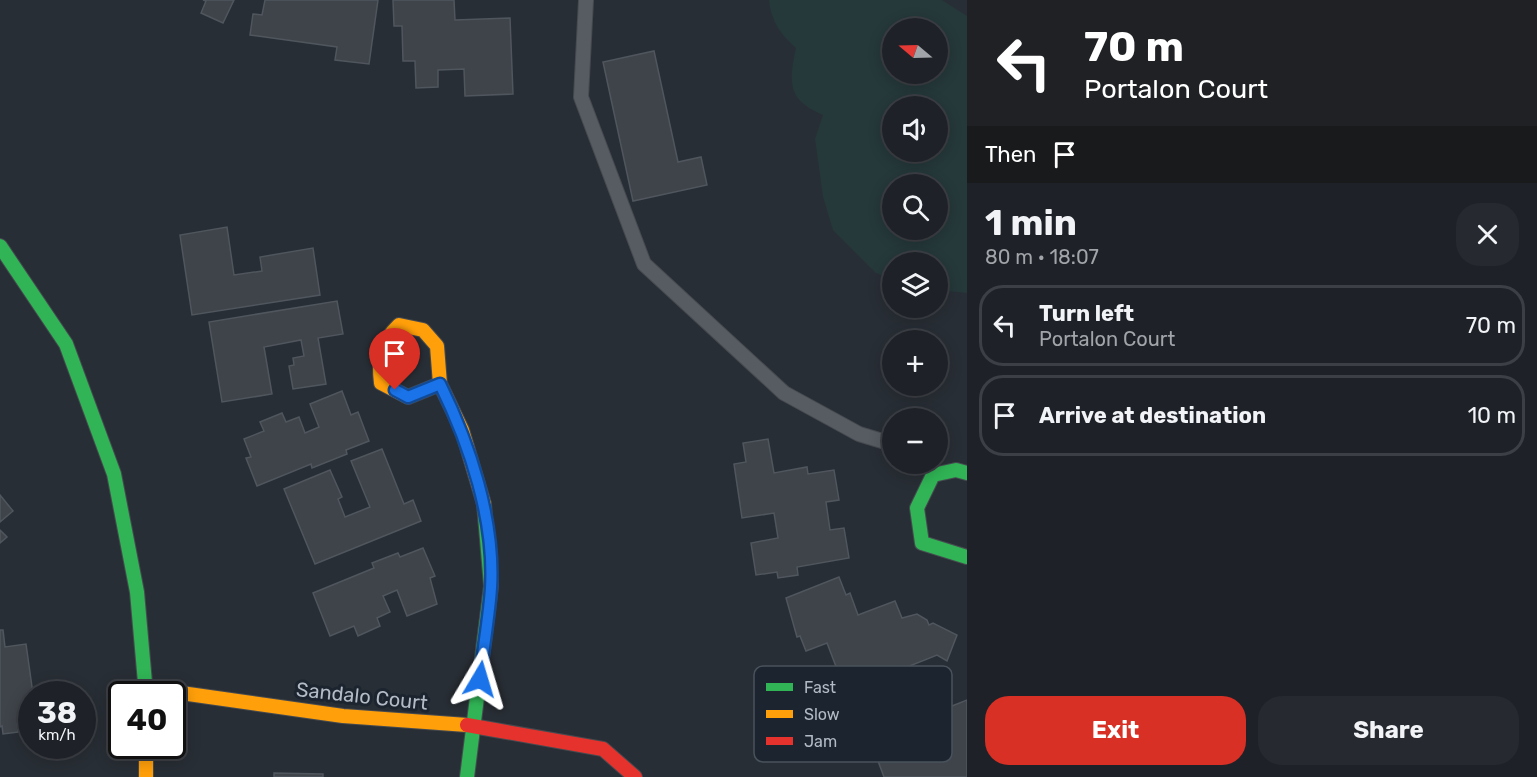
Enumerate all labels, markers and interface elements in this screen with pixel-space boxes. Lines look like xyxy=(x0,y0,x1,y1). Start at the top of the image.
north arrow xyxy=(882,18,948,84)
map controls xyxy=(882,18,948,474)
text: 70 m xyxy=(1084,22,1184,72)
icon: left xyxy=(985,24,1063,102)
text: Portalon Court xyxy=(1084,73,1268,105)
button: sound xyxy=(882,96,948,162)
icon: arrive xyxy=(1048,138,1081,171)
text: Then xyxy=(985,141,1036,168)
button: search xyxy=(882,174,948,240)
text: 1 min xyxy=(985,201,1077,244)
button: close xyxy=(1456,203,1519,266)
text: 80 m · 18:07 xyxy=(985,245,1099,269)
button: layers xyxy=(882,252,948,318)
text: Turn left xyxy=(1039,300,1134,327)
icon: left xyxy=(988,309,1021,342)
text: 70 m xyxy=(1466,312,1516,339)
text: Portalon Court xyxy=(1039,327,1175,351)
pin xyxy=(369,328,420,390)
button: + xyxy=(882,330,948,396)
icon: arrive xyxy=(378,337,411,370)
icon: arrive xyxy=(988,399,1021,432)
text: Arrive at destination xyxy=(1039,402,1266,429)
text: 10 m xyxy=(1468,402,1516,429)
button: − xyxy=(882,408,948,474)
position arrow xyxy=(448,647,512,711)
legend xyxy=(754,666,952,762)
street label: Sandalo Court xyxy=(295,677,429,715)
text: Fast xyxy=(804,678,836,697)
speed limit sign: 40 xyxy=(108,681,186,759)
text: 38 xyxy=(37,695,77,731)
button: Exit xyxy=(985,696,1246,765)
button: Share xyxy=(1258,696,1519,765)
text: Slow xyxy=(804,705,840,724)
text: km/h xyxy=(38,726,76,744)
text: Jam xyxy=(804,732,837,751)

